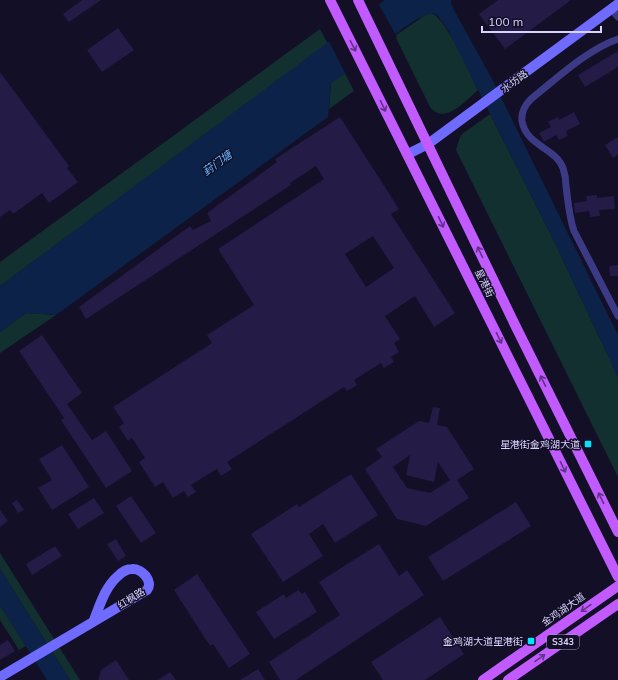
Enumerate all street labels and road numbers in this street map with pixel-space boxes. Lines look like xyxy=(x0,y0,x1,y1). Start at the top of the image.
street label: 水坊路 xyxy=(498,67,530,96)
street label: 星港街 xyxy=(472,267,497,300)
street label: 红枫路 xyxy=(115,585,147,612)
street label: 金鸡湖大道 xyxy=(539,590,587,629)
road number: S343 xyxy=(547,635,579,649)

